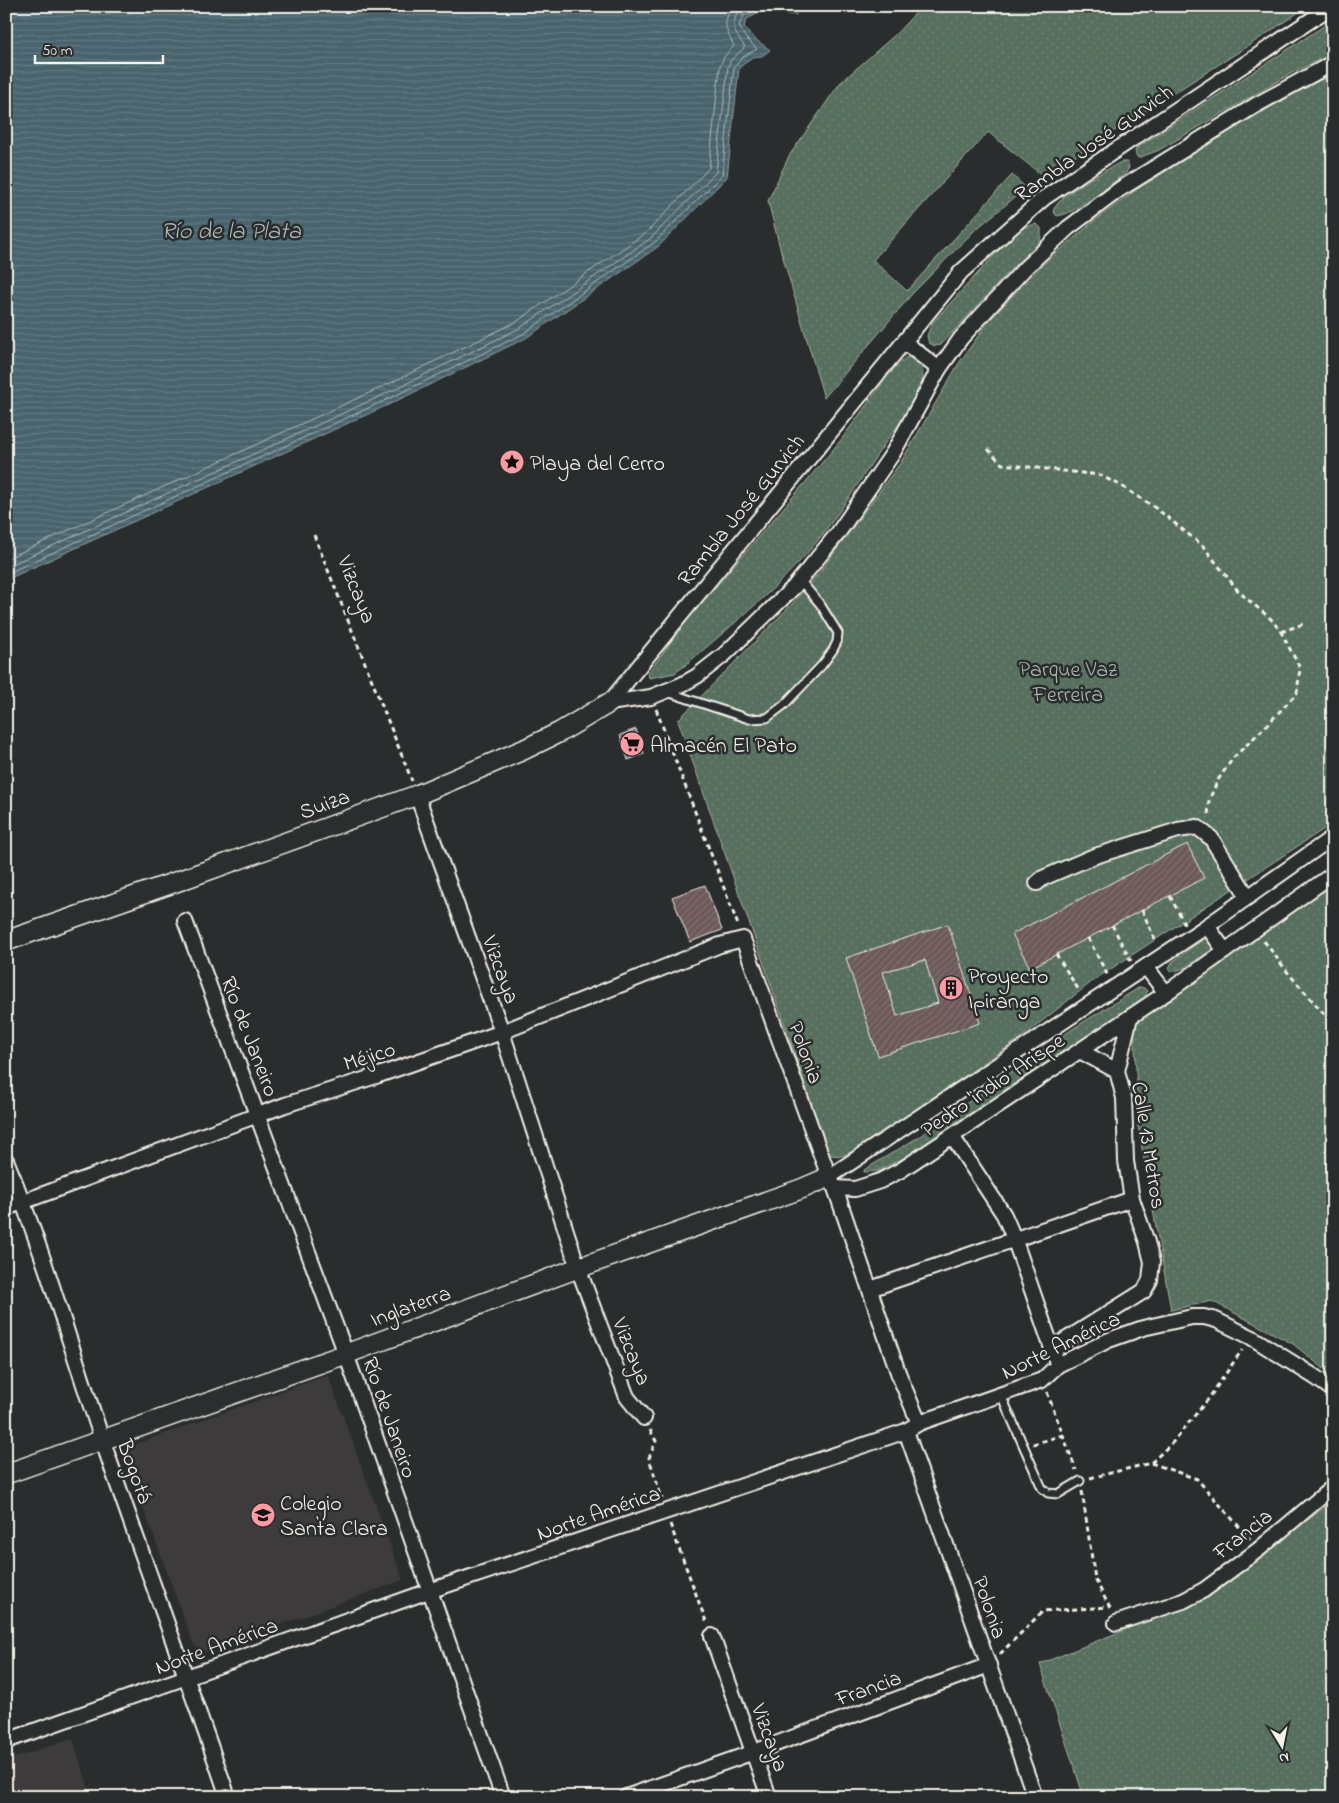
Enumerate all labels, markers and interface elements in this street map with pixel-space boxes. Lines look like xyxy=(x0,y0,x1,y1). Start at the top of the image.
scale bar xyxy=(35,32,162,64)
text: 50 m xyxy=(42,40,73,62)
street label: Rambla José Gurvich xyxy=(1009,78,1181,211)
water label: Río de la Plata xyxy=(161,215,302,250)
street label: Rambla José Gurvich xyxy=(671,428,814,594)
place icon: Playa del Cerro xyxy=(499,449,525,475)
place label: Playa del Cerro xyxy=(530,449,665,482)
street label: Vizcaya xyxy=(326,551,383,629)
park label: Parque Vaz Ferreira xyxy=(1019,655,1118,712)
supermarket icon: Almacén El Pato xyxy=(619,731,645,757)
place label: Almacén El Pato xyxy=(650,731,797,763)
street label: Suiza xyxy=(295,782,355,830)
street label: Vizcaya xyxy=(471,931,526,1009)
place label: Proyecto Ipiranga xyxy=(968,962,1048,1020)
street label: Río de Janeiro xyxy=(211,972,286,1102)
building icon: Proyecto Ipiranga xyxy=(938,975,964,1001)
street label: Polonia xyxy=(778,1017,830,1089)
street label: Pedro 'indio' Arispe xyxy=(915,1026,1072,1147)
street label: Méjico xyxy=(340,1034,400,1081)
street label: Calle 13 Metros xyxy=(1121,1080,1173,1211)
street label: Inglaterra xyxy=(366,1279,456,1338)
street label: Norte América xyxy=(996,1304,1126,1389)
street label: Vizcaya xyxy=(601,1313,658,1391)
street label: Río de Janeiro xyxy=(352,1353,424,1483)
street label: Bogotá xyxy=(106,1435,160,1509)
street label: Norte América xyxy=(533,1479,665,1551)
place label: Colegio Santa Clara xyxy=(280,1489,388,1546)
school or university icon: Colegio Santa Clara xyxy=(250,1502,276,1528)
street label: Francia xyxy=(1207,1502,1280,1569)
street label: Polonia xyxy=(963,1572,1014,1643)
street label: Norte América xyxy=(151,1611,283,1685)
street label: Francia xyxy=(831,1663,906,1717)
street label: Vizcaya xyxy=(740,1699,795,1777)
north arrow xyxy=(1256,1720,1306,1770)
text: N xyxy=(1278,1746,1290,1768)

